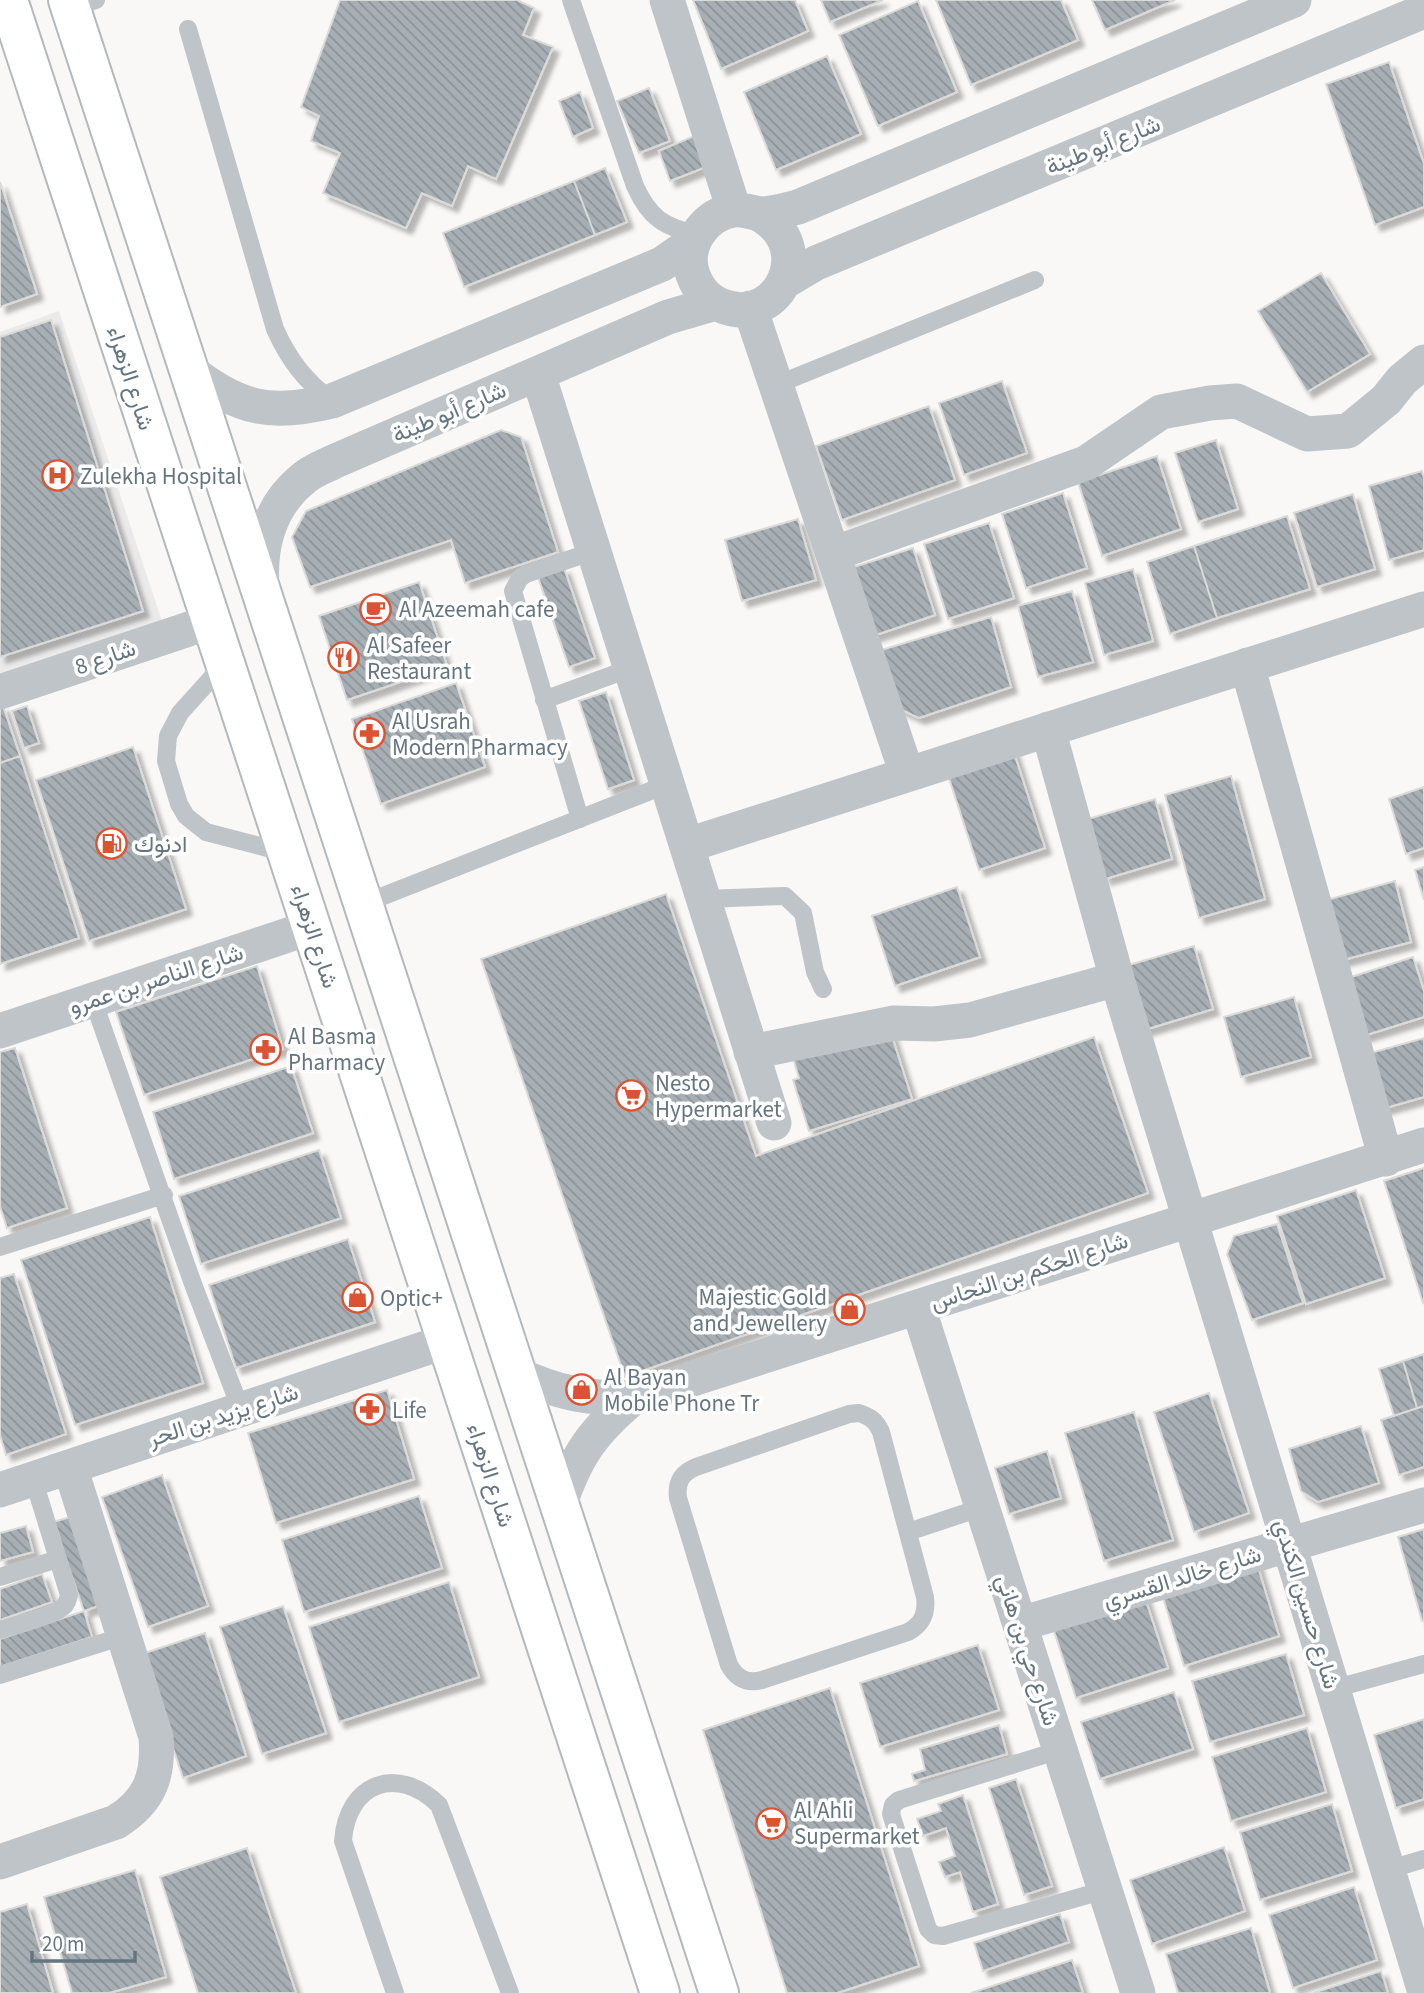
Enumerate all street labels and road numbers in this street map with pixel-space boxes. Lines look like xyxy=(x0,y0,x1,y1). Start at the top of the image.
street label: شارع أبو طينة xyxy=(1041,108,1165,183)
street label: شارع الزهراء xyxy=(98,322,163,435)
street label: شارع أبو طينة xyxy=(387,374,511,451)
street label: شارع 8 xyxy=(70,632,140,683)
street label: شارع الزهراء xyxy=(282,880,347,993)
street label: شارع الناصر بن عمرو xyxy=(65,936,247,1023)
street label: شارع الحكم بن النحاس xyxy=(926,1224,1132,1319)
street label: شارع يزيد بن الحر xyxy=(143,1376,303,1456)
street label: شارع الزهراء xyxy=(458,1419,523,1532)
street label: شارع حسين الكندي xyxy=(1263,1515,1348,1694)
street label: شارع خالد القسري xyxy=(1099,1538,1266,1619)
street label: شارع حي بن هاني xyxy=(986,1570,1068,1731)

